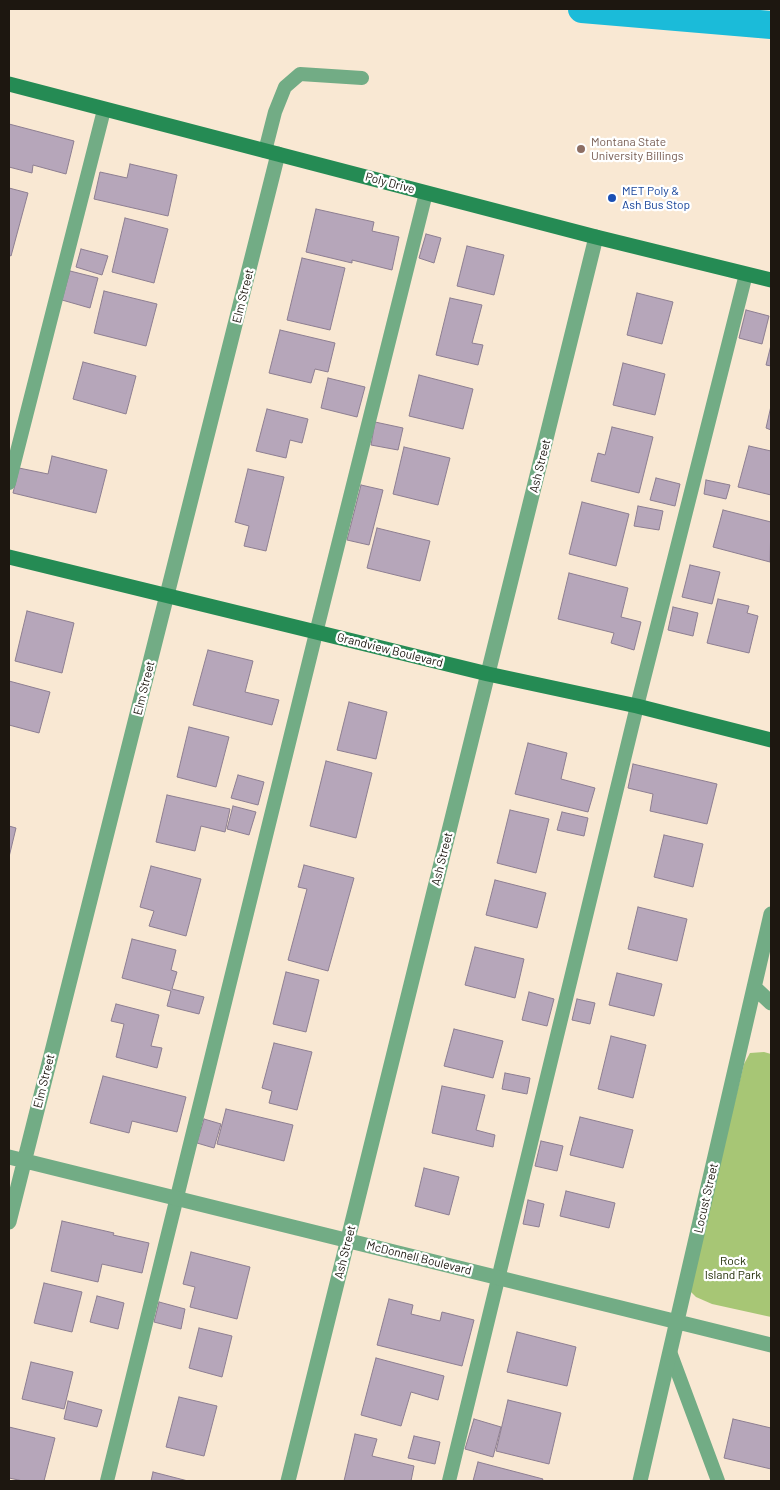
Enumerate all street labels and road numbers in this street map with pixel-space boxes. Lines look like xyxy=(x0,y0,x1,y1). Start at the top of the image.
street label: Poly Drive xyxy=(364,169,416,197)
street label: Elm Street xyxy=(229,268,257,324)
street label: Ash Street xyxy=(526,438,554,494)
street label: Grandview Boulevard xyxy=(335,630,445,670)
street label: Elm Street xyxy=(130,660,158,716)
street label: Ash Street xyxy=(428,831,456,887)
street label: Elm Street xyxy=(30,1053,58,1109)
street label: Locust Street xyxy=(691,1162,721,1234)
street label: Ash Street xyxy=(331,1224,359,1280)
street label: McDonnell Boulevard xyxy=(365,1238,473,1278)

